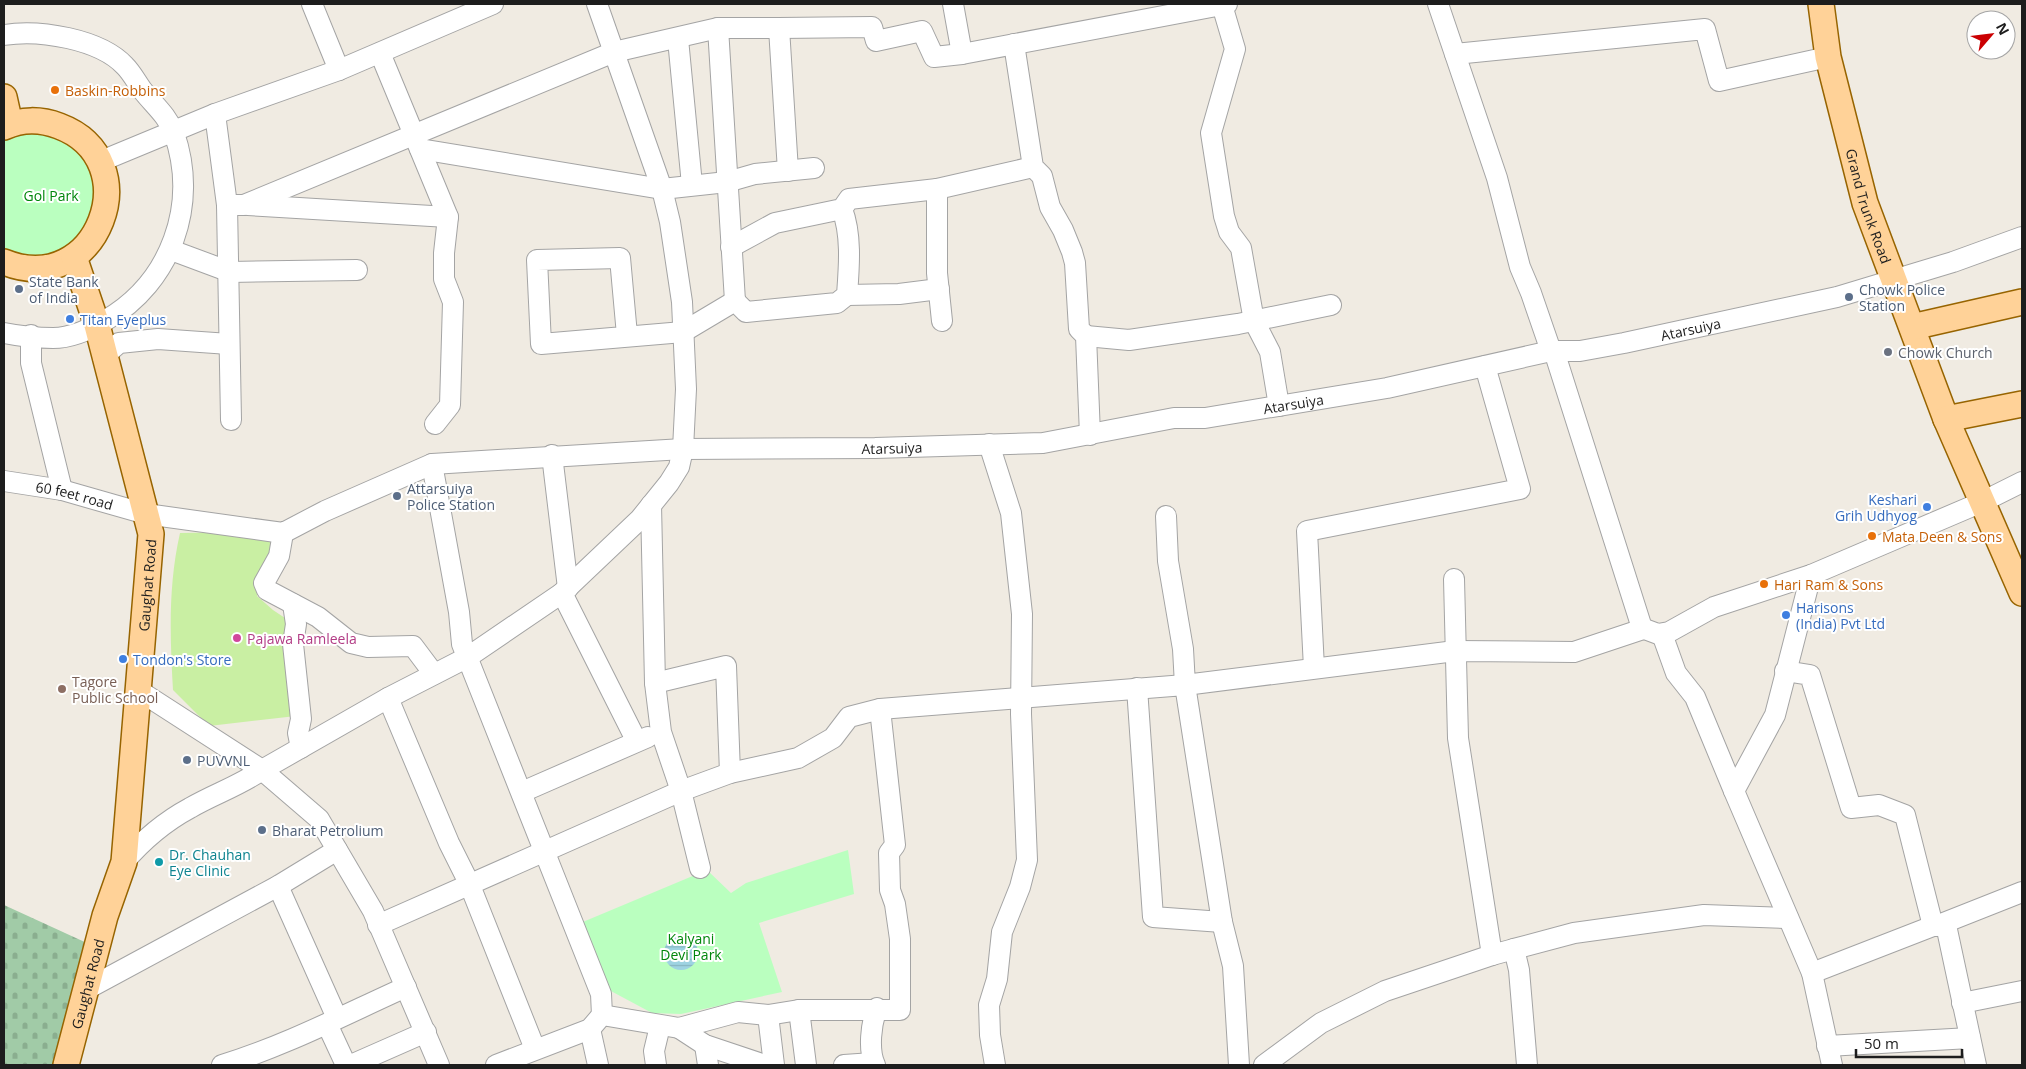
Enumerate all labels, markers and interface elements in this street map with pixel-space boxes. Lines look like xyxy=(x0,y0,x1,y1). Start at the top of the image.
north arrow xyxy=(1966,10,2016,60)
text: N xyxy=(1992,19,2014,38)
place label: Baskin-Robbins xyxy=(65,81,166,100)
marker: Baskin-Robbins xyxy=(49,84,61,96)
street label: Grand Trunk Road xyxy=(1842,147,1896,266)
park label: Gol Park xyxy=(23,186,79,205)
place label: State Bank of India xyxy=(29,272,99,307)
place label: Chowk Police Station xyxy=(1859,280,1945,315)
marker: State Bank of India xyxy=(13,283,25,295)
marker: Chowk Police Station xyxy=(1843,291,1855,303)
place label: Titan Eyeplus xyxy=(80,310,167,329)
marker: Titan Eyeplus xyxy=(64,313,76,325)
street label: Atarsuiya xyxy=(1659,313,1722,344)
place label: Chowk Church xyxy=(1898,343,1993,362)
marker: Chowk Church xyxy=(1882,346,1894,358)
street label: Atarsuiya xyxy=(1262,389,1325,418)
street label: Atarsuiya xyxy=(861,437,923,458)
street label: 60 feet road xyxy=(35,477,116,514)
place label: Attarsuiya Police Station xyxy=(407,479,495,514)
marker: Attarsuiya Police Station xyxy=(391,490,403,502)
place label: Keshari Grih Udhyog xyxy=(1835,490,1917,525)
marker: Keshari Grih Udhyog xyxy=(1921,501,1933,513)
place label: Mata Deen & Sons xyxy=(1882,527,2002,546)
marker: Mata Deen & Sons xyxy=(1866,530,1878,542)
street label: Gaughat Road xyxy=(134,538,160,632)
place label: Hari Ram & Sons xyxy=(1774,575,1884,594)
marker: Hari Ram & Sons xyxy=(1758,578,1770,590)
place label: Harisons (India) Pvt Ltd xyxy=(1796,598,1885,633)
marker: Harisons (India) Pvt Ltd xyxy=(1780,609,1792,621)
place label: Pajawa Ramleela xyxy=(247,629,357,648)
marker: Pajawa Ramleela xyxy=(231,632,243,644)
place label: Tondon's Store xyxy=(133,650,231,669)
marker: Tondon's Store xyxy=(117,653,129,665)
place label: Tagore Public School xyxy=(72,672,158,707)
marker: Tagore Public School xyxy=(56,683,68,695)
place label: PUVVNL xyxy=(197,751,250,770)
marker: PUVVNL xyxy=(181,754,193,766)
place label: Bharat Petrolium xyxy=(272,821,384,840)
marker: Bharat Petrolium xyxy=(256,824,268,836)
place label: Dr. Chauhan Eye Clinic xyxy=(169,845,251,880)
marker: Dr. Chauhan Eye Clinic xyxy=(153,856,165,868)
park label: Kalyani Devi Park xyxy=(660,929,722,964)
street label: Gaughat Road xyxy=(66,937,108,1031)
scale bar xyxy=(1856,1026,1962,1058)
text: 50 m xyxy=(1864,1033,1899,1053)

